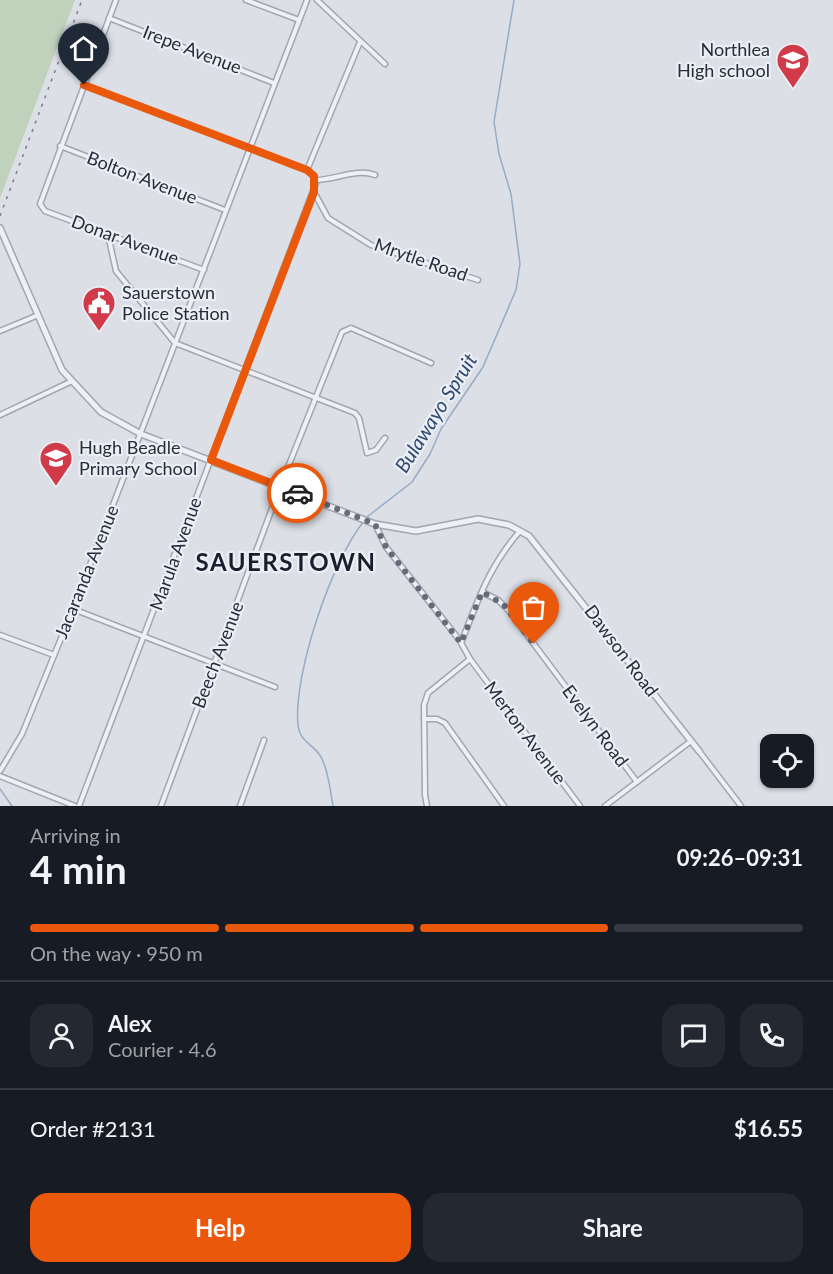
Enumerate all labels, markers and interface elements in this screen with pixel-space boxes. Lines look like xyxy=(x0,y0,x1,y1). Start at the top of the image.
street label: Irepe Avenue xyxy=(140,20,245,78)
pin xyxy=(58,23,109,85)
icon: home xyxy=(67,32,100,65)
place label: Northlea High school xyxy=(677,38,770,81)
school or university icon: Northlea High school xyxy=(775,42,811,89)
street label: Bolton Avenue xyxy=(84,146,201,208)
street label: Donar Avenue xyxy=(69,209,182,269)
street label: Mrytle Road xyxy=(372,233,471,285)
place label: Sauerstown Police Station xyxy=(122,281,230,324)
public building icon: Sauerstown Police Station xyxy=(81,285,117,332)
water label: Bulawayo Spruit xyxy=(389,349,481,476)
place label: Hugh Beadle Primary School xyxy=(79,436,197,479)
school or university icon: Hugh Beadle Primary School xyxy=(38,440,74,487)
courier xyxy=(267,463,327,523)
icon: car xyxy=(281,477,314,510)
street label: Marula Avenue xyxy=(144,494,206,613)
street label: Jacaranda Avenue xyxy=(49,502,123,641)
district label: SAUERSTOWN xyxy=(196,547,376,576)
pin xyxy=(508,582,559,644)
icon: bag xyxy=(517,591,550,624)
street label: Beech Avenue xyxy=(187,598,248,711)
street label: Dawson Road xyxy=(580,600,663,701)
street label: Merton Avenue xyxy=(480,677,572,788)
street label: Evelyn Road xyxy=(558,680,634,771)
map controls xyxy=(760,734,814,788)
button: locate xyxy=(760,734,814,788)
text: Arriving in xyxy=(30,823,121,847)
text: 09:26–09:31 xyxy=(677,844,803,871)
text: 4 min xyxy=(30,846,127,892)
text: On the way · 950 m xyxy=(30,941,203,965)
button: person xyxy=(30,1004,93,1067)
button: chat xyxy=(662,1004,725,1067)
button: phone xyxy=(740,1004,803,1067)
text: Alex xyxy=(108,1010,152,1037)
text: Courier · 4.6 xyxy=(108,1037,217,1061)
text: Order #2131 xyxy=(30,1115,156,1142)
text: $16.55 xyxy=(734,1115,803,1142)
button: Help xyxy=(30,1193,411,1262)
button: Share xyxy=(423,1193,803,1262)

